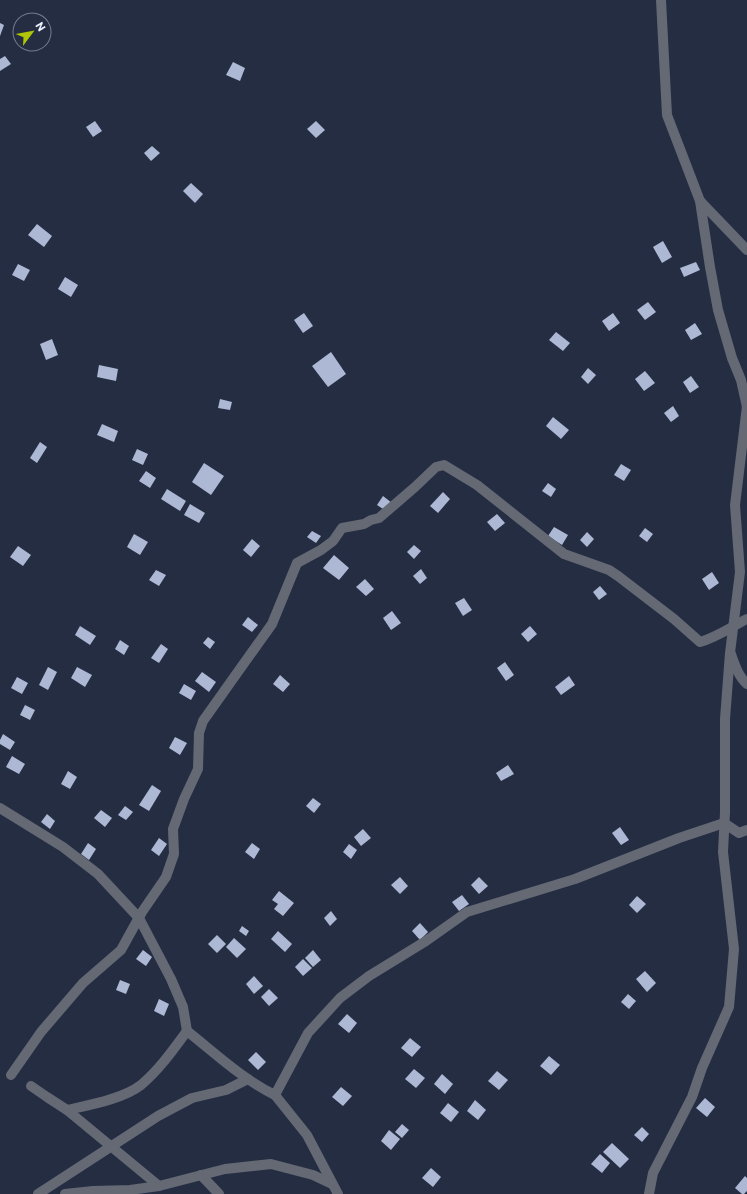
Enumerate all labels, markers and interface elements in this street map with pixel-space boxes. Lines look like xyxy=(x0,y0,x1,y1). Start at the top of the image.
north arrow xyxy=(12,12,52,52)
text: N xyxy=(33,19,49,33)

